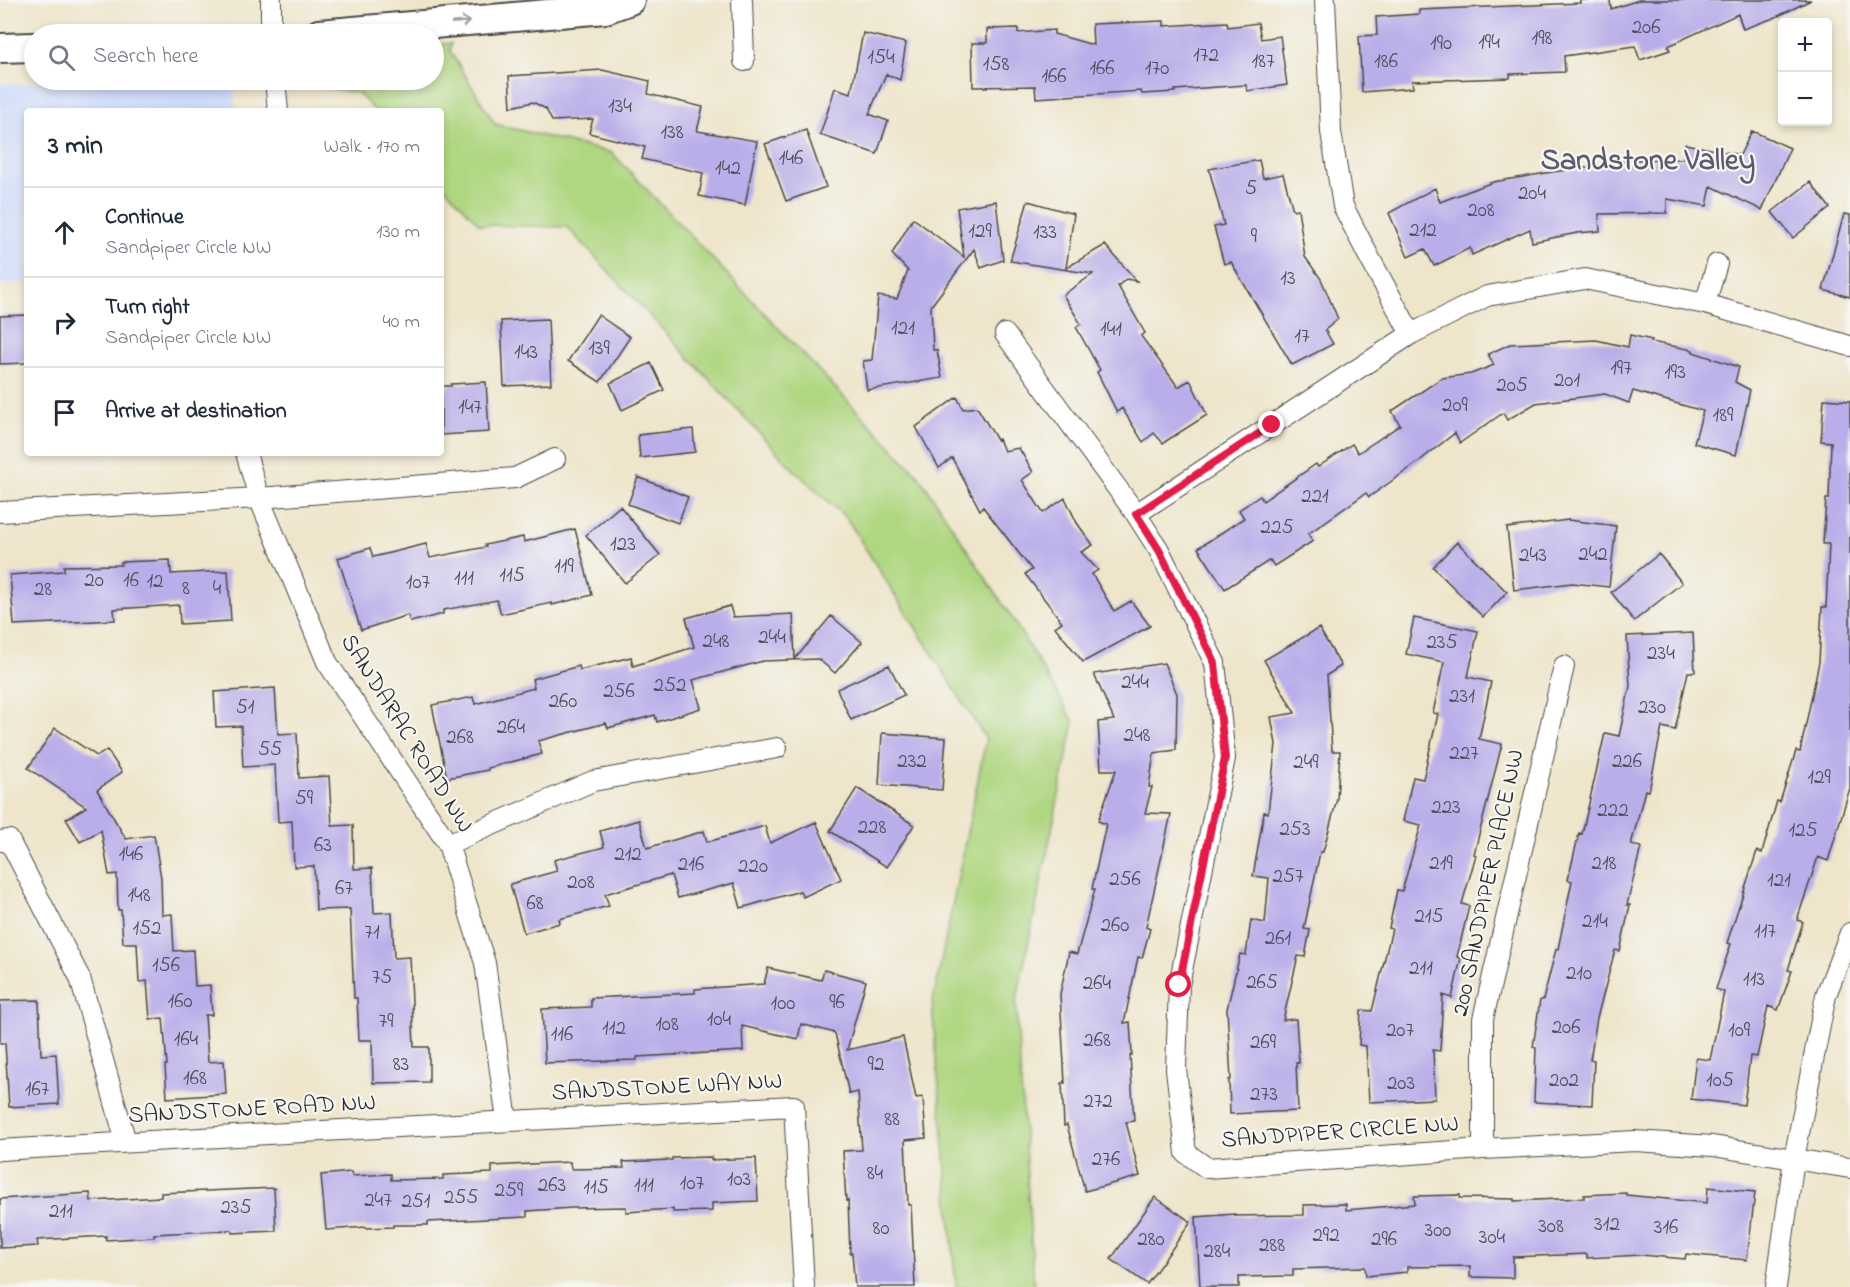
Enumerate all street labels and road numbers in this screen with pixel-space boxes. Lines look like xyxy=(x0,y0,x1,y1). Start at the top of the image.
street label: SANDARAC ROAD NW xyxy=(331,628,481,840)
street label: 200 SANDPIPER PLACE NW xyxy=(1444,746,1534,1020)
street label: SANDSTONE WAY NW xyxy=(551,1064,783,1112)
street label: SANDSTONE ROAD NW xyxy=(127,1086,377,1134)
street label: SANDPIPER CIRCLE NW xyxy=(1220,1107,1460,1159)

